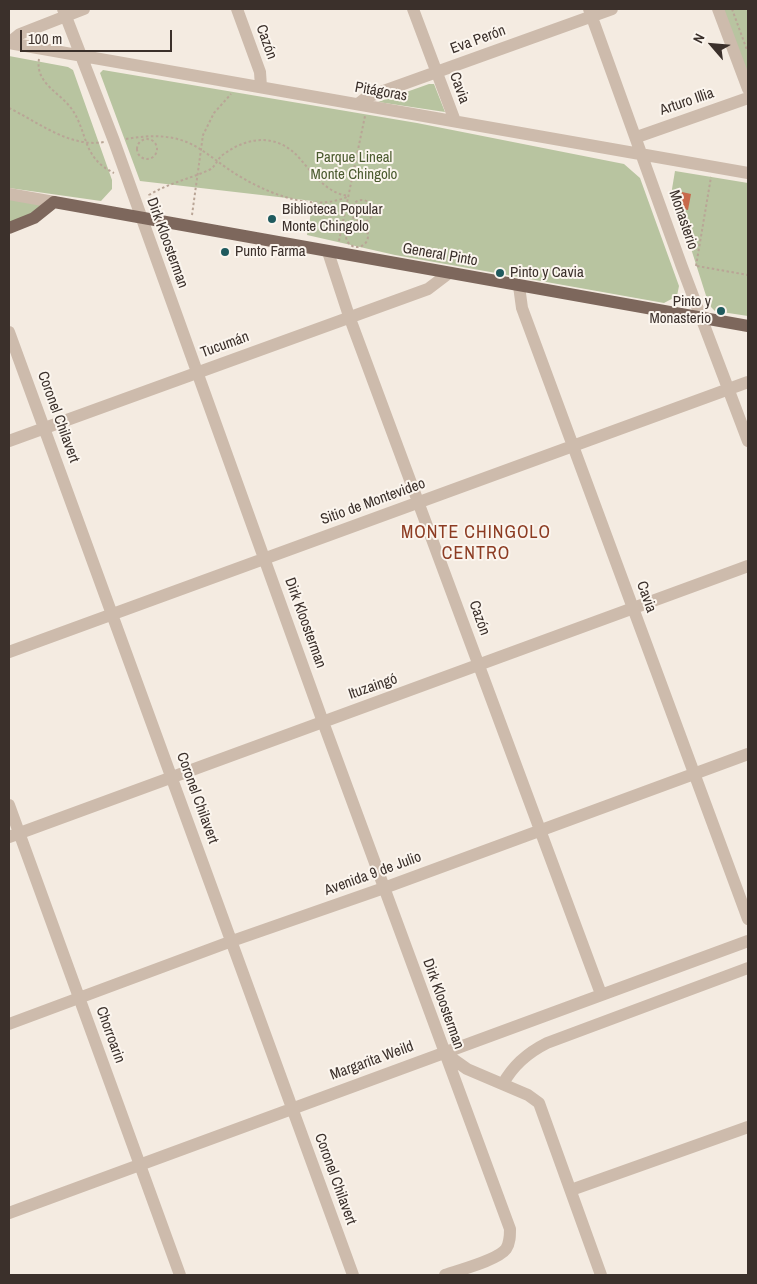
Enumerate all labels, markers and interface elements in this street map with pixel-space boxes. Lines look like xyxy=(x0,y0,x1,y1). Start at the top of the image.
scale bar xyxy=(22,20,175,52)
north arrow xyxy=(687,20,737,70)
street label: Cazón xyxy=(251,22,281,62)
street label: Eva Perón xyxy=(448,22,508,58)
text: 100 m xyxy=(28,28,62,49)
text: N xyxy=(689,30,709,46)
street label: Cavia xyxy=(445,70,473,106)
street label: Pitágoras xyxy=(354,79,408,105)
street label: Arturo Illia xyxy=(658,84,716,120)
park label: Parque Lineal Monte Chingolo xyxy=(311,149,397,184)
street label: Monasterio xyxy=(664,188,702,252)
street label: Dirk Kloosterman xyxy=(142,195,192,291)
place label: Biblioteca Popular Monte Chingolo xyxy=(282,201,383,236)
marker: Biblioteca Popular Monte Chingolo xyxy=(266,213,278,225)
street label: General Pinto xyxy=(401,240,479,270)
place label: Punto Farma xyxy=(235,243,305,261)
marker: Punto Farma xyxy=(219,246,231,258)
place label: Pinto y Cavia xyxy=(510,264,584,282)
marker: Pinto y Cavia xyxy=(494,267,506,279)
place label: Pinto y Monasterio xyxy=(649,293,711,328)
marker: Pinto y Monasterio xyxy=(715,305,727,317)
street label: Tucumán xyxy=(198,328,252,362)
street label: Coronel Chilavert xyxy=(33,369,83,465)
street label: Sitio de Montevideo xyxy=(318,475,428,529)
district label: MONTE CHINGOLO CENTRO xyxy=(399,522,553,564)
street label: Dirk Kloosterman xyxy=(280,575,330,671)
street label: Cavia xyxy=(632,579,660,615)
street label: Cazón xyxy=(464,598,494,638)
street label: Ituzaingó xyxy=(346,670,400,704)
street label: Coronel Chilavert xyxy=(172,750,222,846)
street label: Avenida 9 de Julio xyxy=(322,848,424,900)
street label: Dirk Kloosterman xyxy=(418,956,468,1052)
street label: Chorroarin xyxy=(91,1004,129,1066)
street label: Margarita Weild xyxy=(328,1038,416,1084)
street label: Coronel Chilavert xyxy=(310,1131,360,1227)

